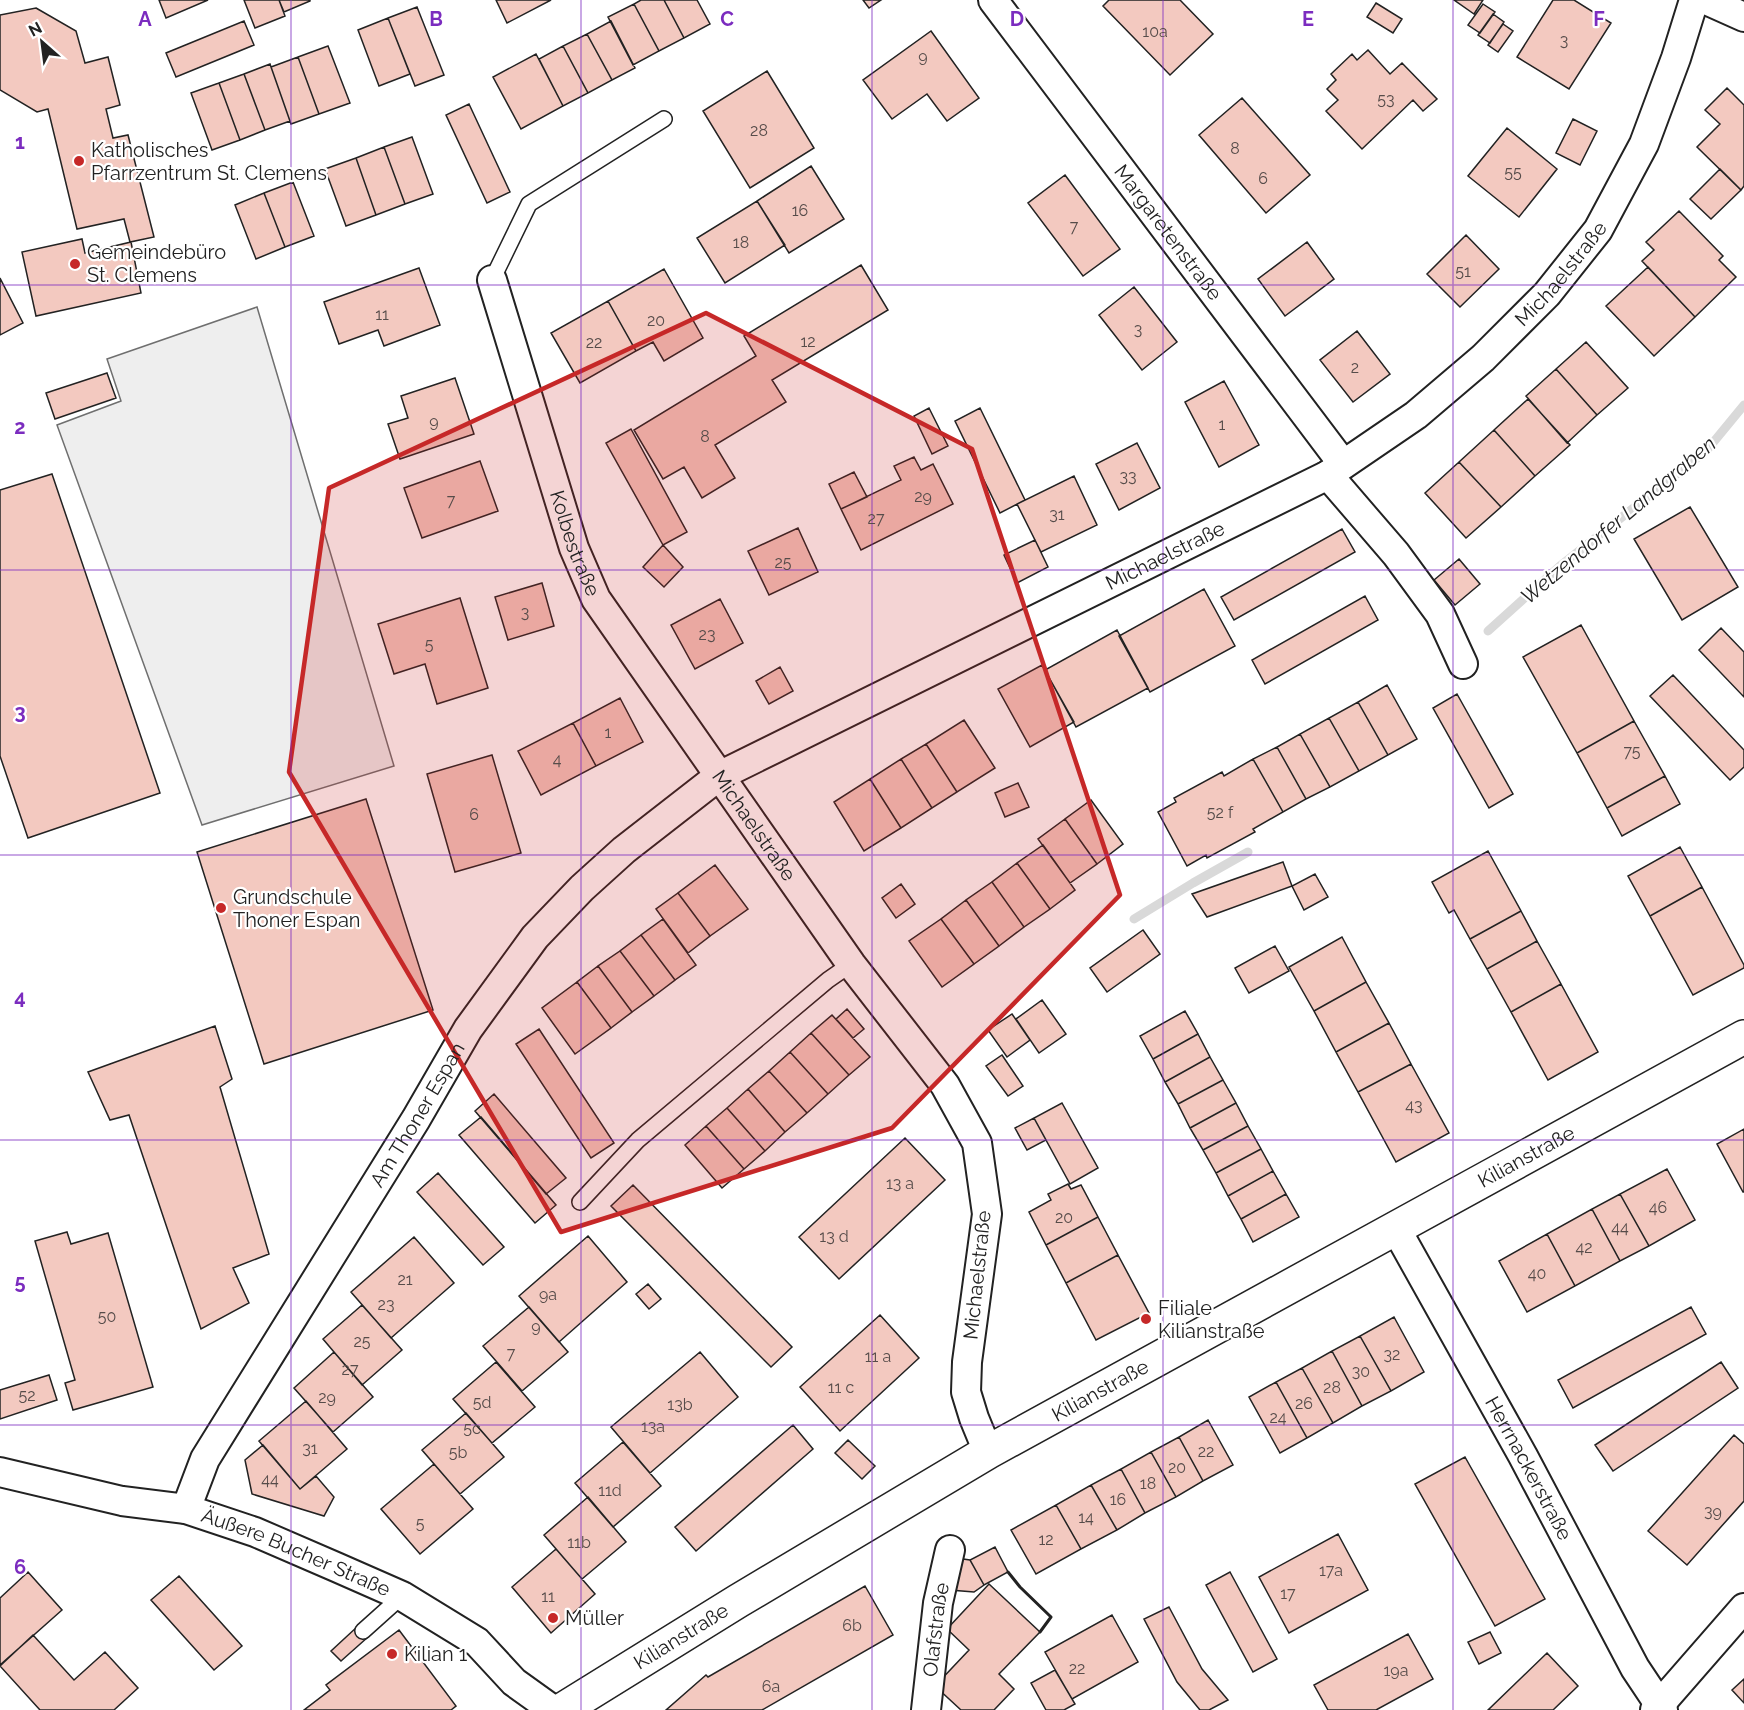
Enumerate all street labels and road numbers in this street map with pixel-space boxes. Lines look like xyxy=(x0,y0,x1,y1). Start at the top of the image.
street label: Margaretenstraße xyxy=(1109,160,1227,305)
street label: Michaelstraße xyxy=(1510,218,1612,331)
street label: Kolbestraße xyxy=(545,487,605,600)
street label: Michaelstraße xyxy=(1102,516,1229,595)
street label: Michaelstraße xyxy=(707,765,801,886)
street label: Am Thoner Espan xyxy=(365,1038,470,1191)
street label: Kilianstraße xyxy=(1474,1120,1579,1193)
street label: Michaelstraße xyxy=(958,1209,996,1341)
street label: Kilianstraße xyxy=(1048,1354,1153,1427)
street label: Herrnackerstraße xyxy=(1480,1392,1577,1545)
street label: Äußere Bucher Straße xyxy=(198,1503,394,1602)
street label: Olafstraße xyxy=(918,1580,954,1678)
street label: Kilianstraße xyxy=(629,1598,733,1675)

